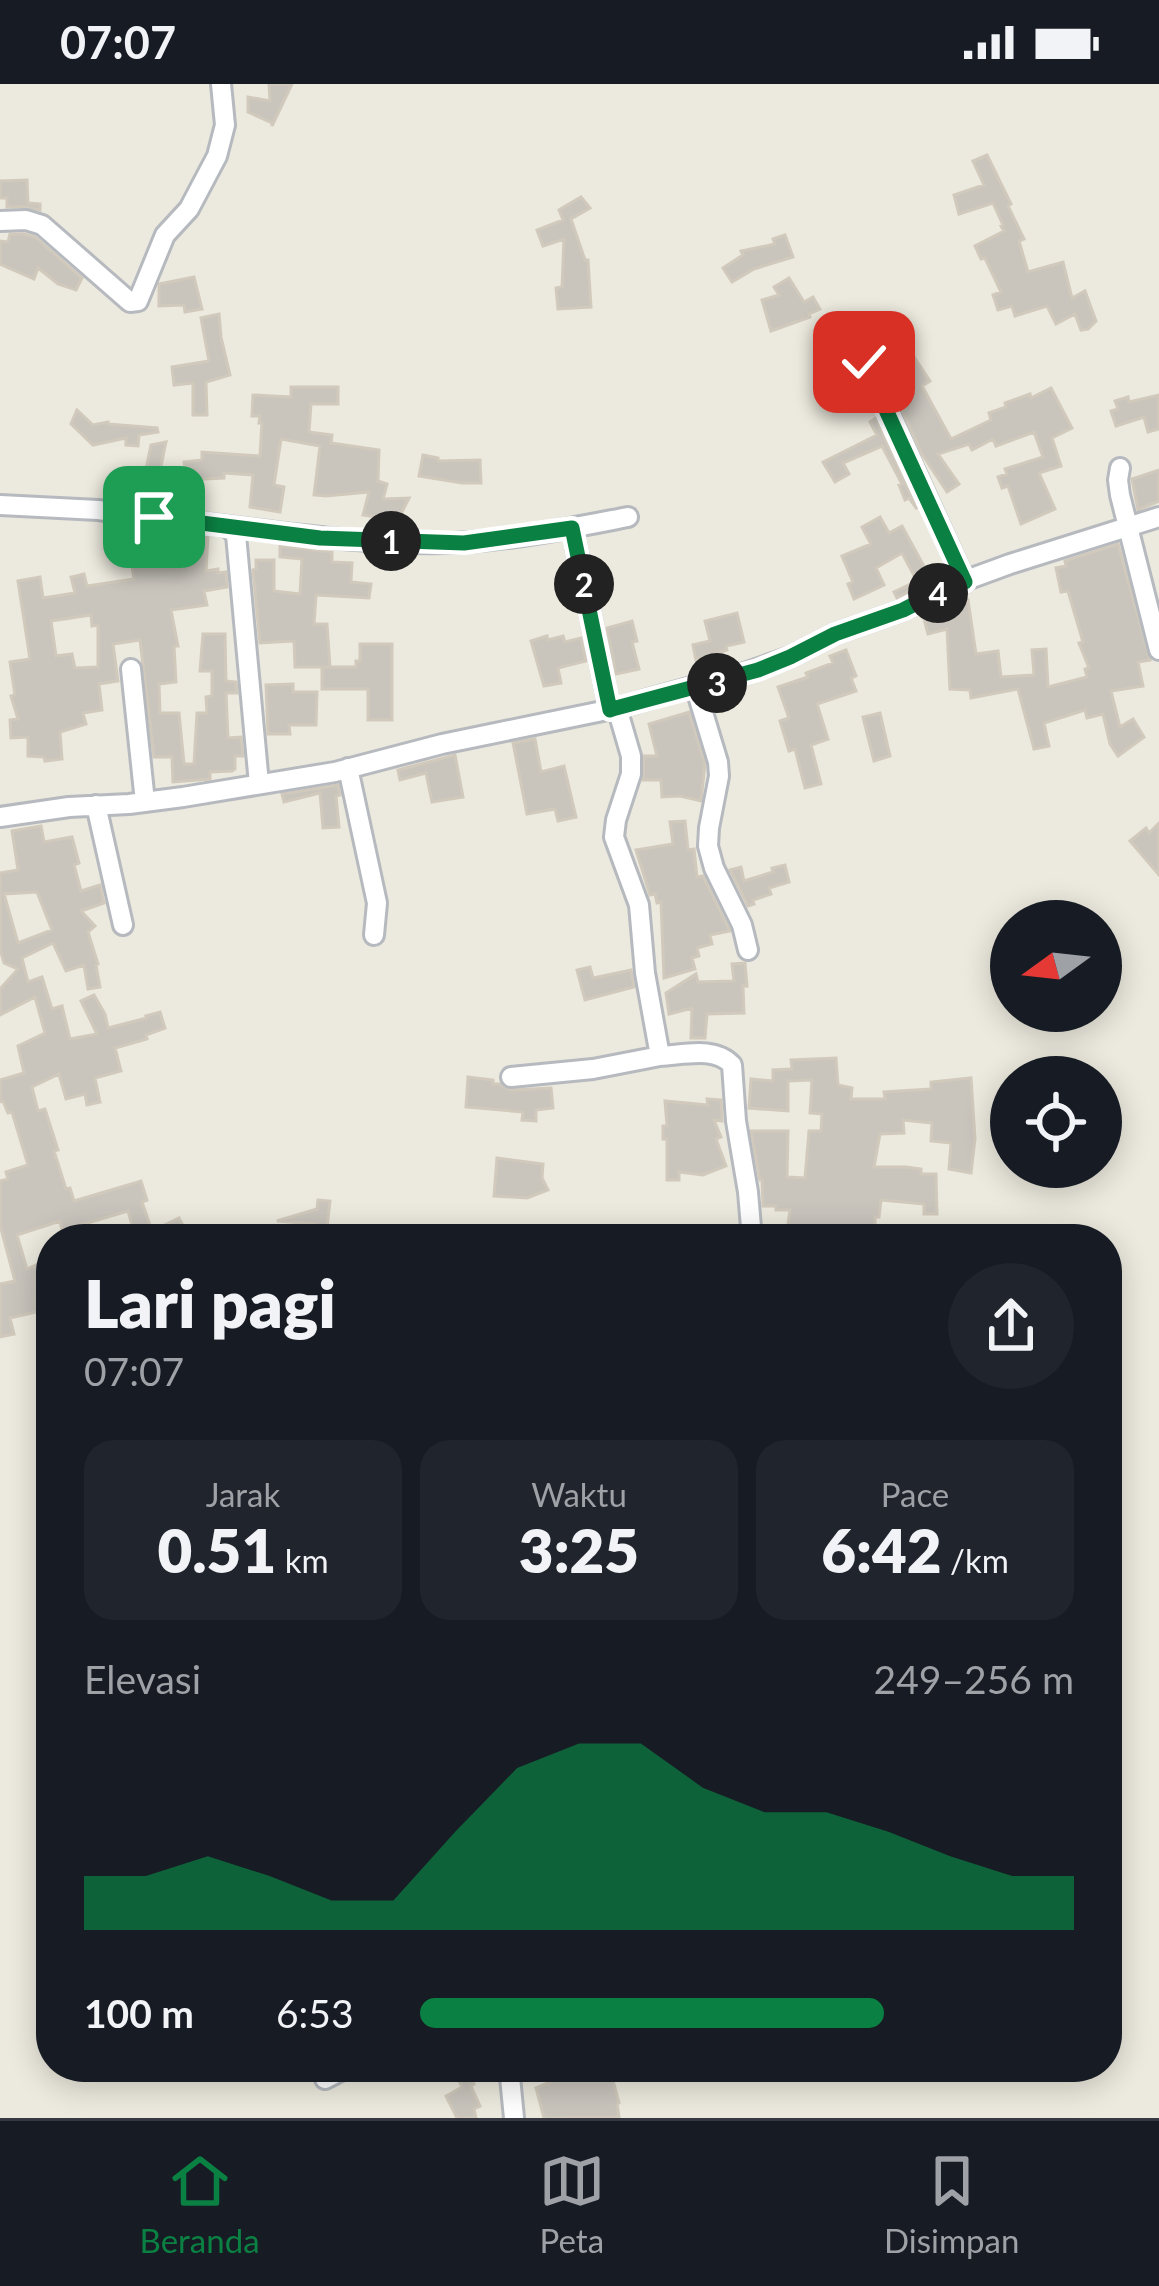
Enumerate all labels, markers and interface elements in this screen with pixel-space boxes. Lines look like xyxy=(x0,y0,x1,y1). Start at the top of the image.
text: 07:07 xyxy=(60,15,176,69)
pin xyxy=(813,311,915,413)
icon: check xyxy=(831,329,897,395)
pin xyxy=(103,466,205,568)
icon: arrive xyxy=(121,484,187,550)
pin: 1 xyxy=(361,511,421,571)
text: 1 xyxy=(381,521,401,561)
pin: 2 xyxy=(554,554,614,614)
pin: 4 xyxy=(908,563,968,623)
text: 2 xyxy=(574,564,594,604)
text: 4 xyxy=(928,573,948,613)
pin: 3 xyxy=(687,653,747,713)
text: 3 xyxy=(707,663,727,703)
north arrow xyxy=(990,900,1122,1032)
map controls xyxy=(990,900,1122,1188)
button: locate xyxy=(990,1056,1122,1188)
text: Lari pagi xyxy=(84,1263,336,1342)
button: share xyxy=(948,1263,1074,1389)
text: 07:07 xyxy=(84,1348,184,1394)
text: Jarak xyxy=(206,1474,280,1514)
text: Waktu xyxy=(531,1474,627,1514)
text: Pace xyxy=(881,1474,949,1514)
text: 0.51 xyxy=(157,1514,276,1586)
text: 3:25 xyxy=(519,1514,639,1586)
text: 6:42 xyxy=(821,1514,942,1586)
text: km xyxy=(276,1540,329,1580)
text: /km xyxy=(942,1540,1009,1580)
text: Elevasi xyxy=(84,1656,201,1702)
text: 249–256 m xyxy=(874,1656,1074,1702)
text: 100 m xyxy=(84,1990,194,2036)
text: 6:53 xyxy=(276,1990,354,2036)
tab: Beranda xyxy=(140,2148,260,2260)
tab: Peta xyxy=(539,2148,605,2260)
tab: Disimpan xyxy=(884,2148,1019,2260)

